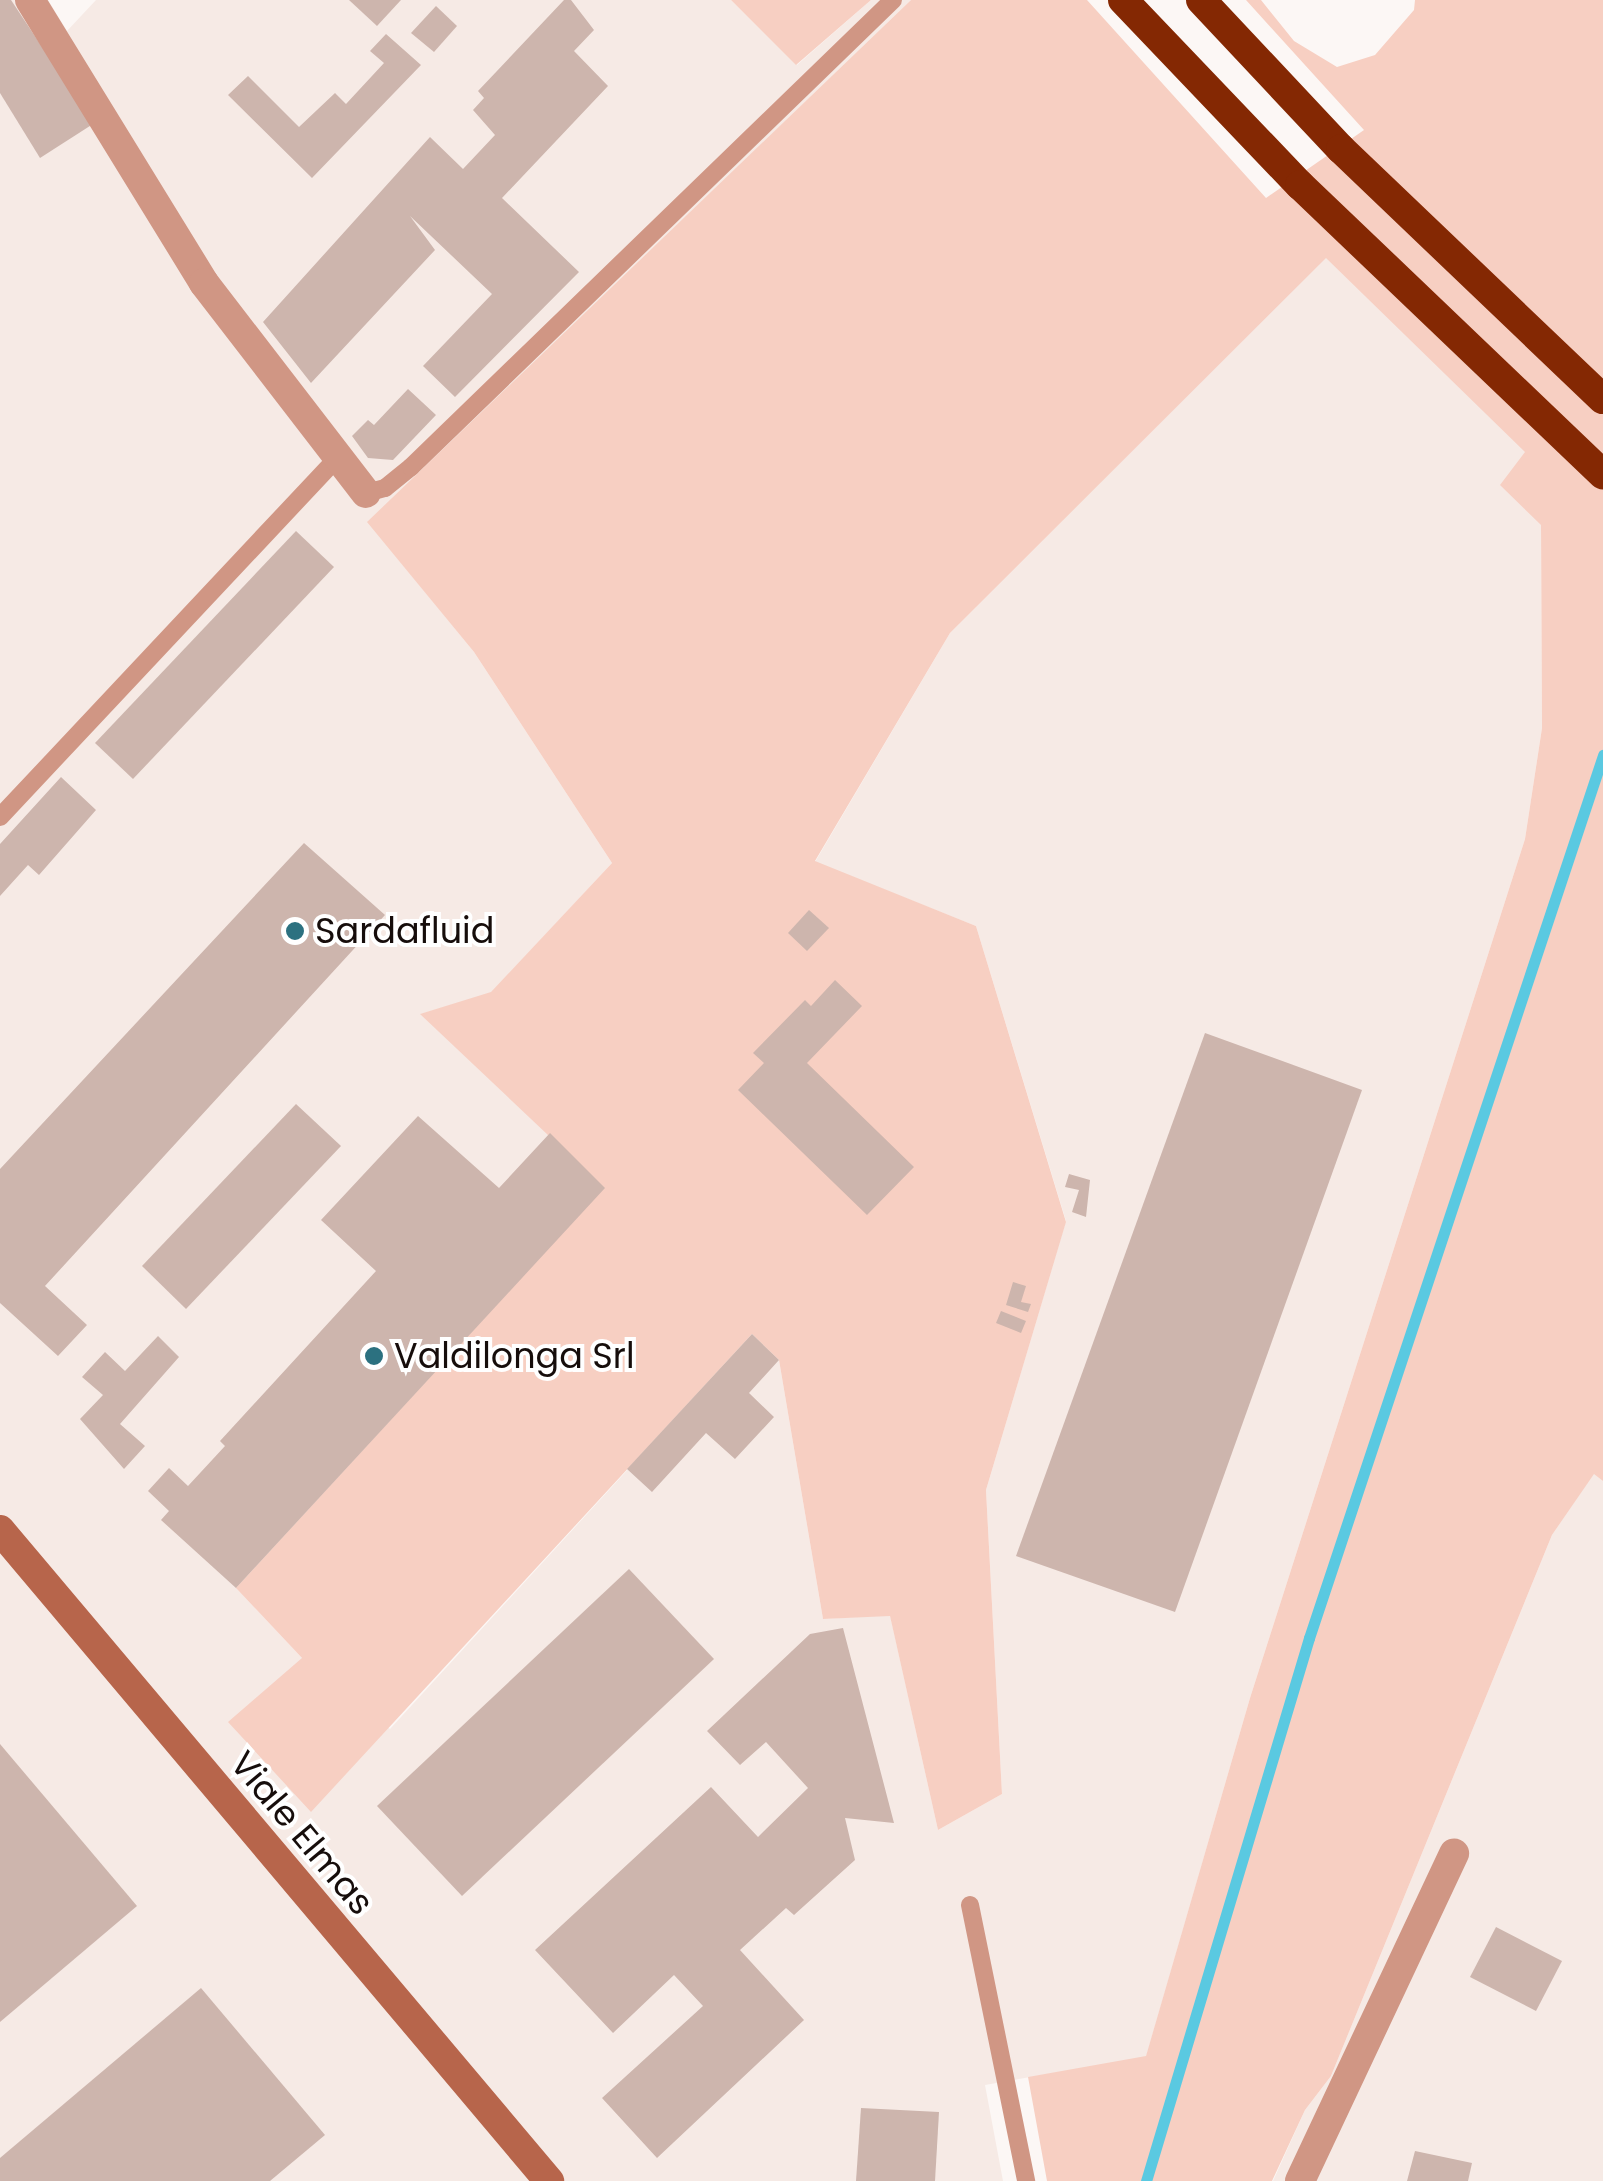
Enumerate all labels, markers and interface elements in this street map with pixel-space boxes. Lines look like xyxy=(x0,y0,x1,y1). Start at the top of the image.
place label: Sardafluid xyxy=(315,910,494,952)
marker: Sardafluid xyxy=(284,920,306,942)
place label: Valdilonga Srl xyxy=(394,1335,634,1377)
marker: Valdilonga Srl xyxy=(363,1345,385,1367)
street label: Viale Elmas xyxy=(222,1743,382,1923)

